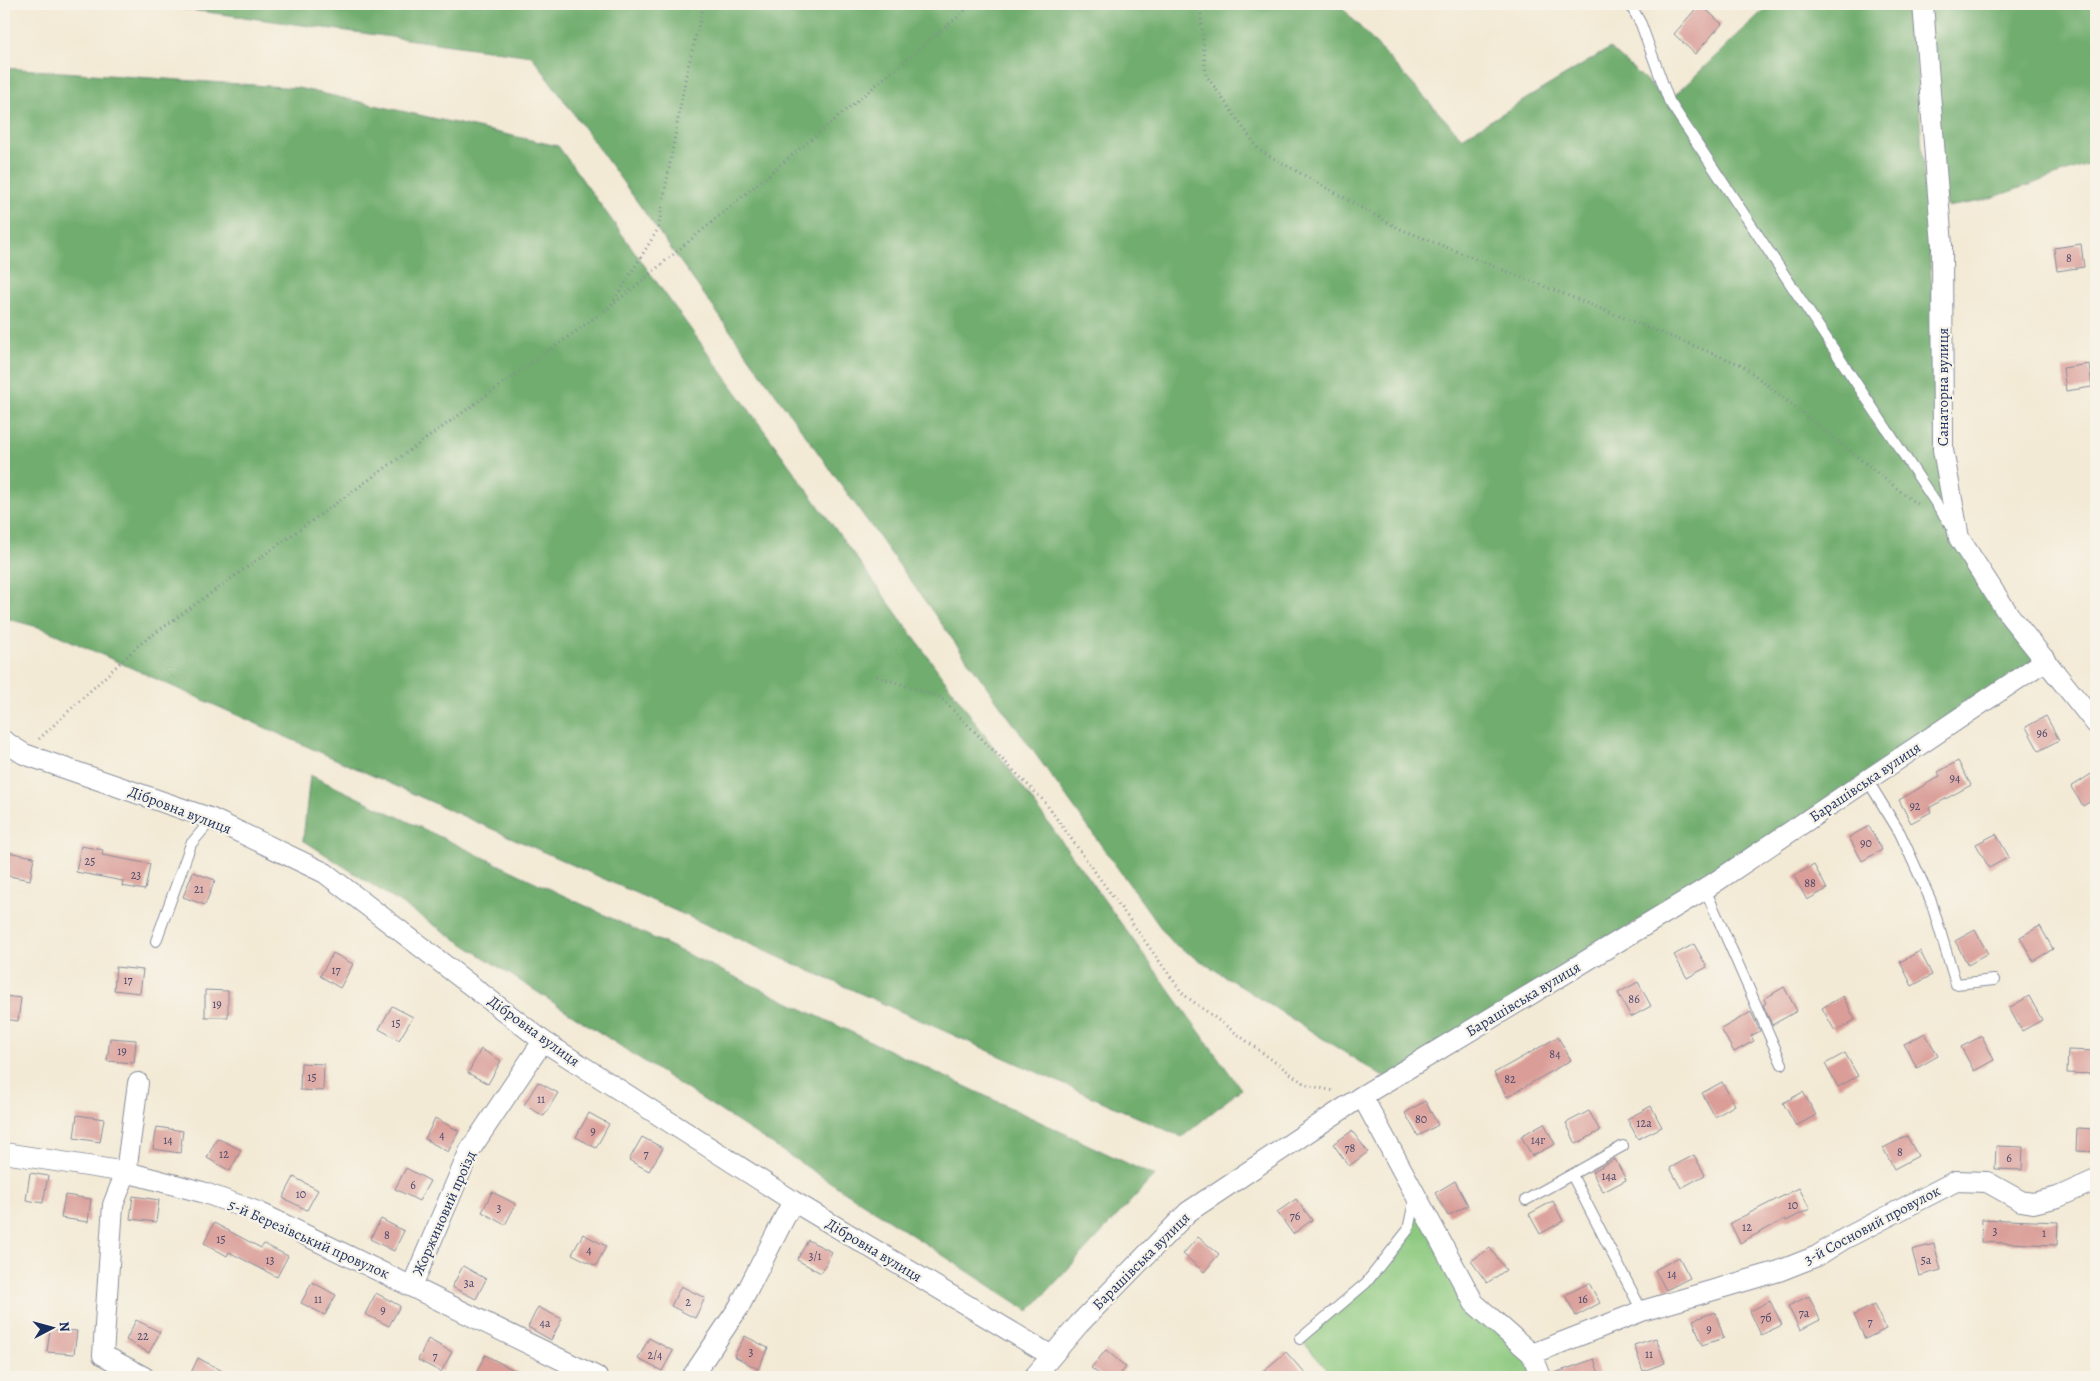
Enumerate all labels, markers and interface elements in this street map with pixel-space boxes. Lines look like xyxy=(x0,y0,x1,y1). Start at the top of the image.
house number: 8 xyxy=(2066,250,2072,266)
street label: Санаторна вулиця xyxy=(1933,328,1953,446)
house number: 96 xyxy=(2036,725,2048,741)
street label: Барашівська вулиця xyxy=(1805,737,1925,827)
house number: 94 xyxy=(1950,770,1961,786)
street label: Дібровна вулиця xyxy=(126,781,234,839)
house number: 92 xyxy=(1909,798,1921,814)
house number: 90 xyxy=(1860,835,1872,851)
house number: 25 xyxy=(85,853,95,869)
house number: 23 xyxy=(131,867,141,883)
house number: 88 xyxy=(1804,875,1816,891)
house number: 21 xyxy=(194,881,204,897)
street label: Барашівська вулиця xyxy=(1462,957,1584,1041)
house number: 17 xyxy=(331,962,342,978)
house number: 17 xyxy=(123,972,134,988)
street label: Дібровна вулиця xyxy=(484,991,584,1071)
house number: 86 xyxy=(1628,991,1640,1007)
house number: 19 xyxy=(212,996,222,1012)
house number: 15 xyxy=(391,1015,401,1031)
house number: 19 xyxy=(117,1043,127,1059)
house number: 84 xyxy=(1549,1046,1561,1062)
house number: 15 xyxy=(307,1069,317,1085)
house number: 82 xyxy=(1504,1071,1516,1087)
house number: 11 xyxy=(537,1091,545,1107)
house number: 80 xyxy=(1415,1111,1427,1127)
house number: 12а xyxy=(1636,1115,1652,1131)
house number: 9 xyxy=(590,1123,596,1139)
house number: 4 xyxy=(439,1127,445,1143)
house number: 14 xyxy=(163,1132,173,1148)
house number: 14г xyxy=(1531,1132,1545,1148)
house number: 78 xyxy=(1345,1140,1356,1156)
house number: 8 xyxy=(1897,1144,1903,1160)
house number: 12 xyxy=(219,1146,229,1162)
house number: 7 xyxy=(643,1146,649,1162)
street label: Жоржиновий проїзд xyxy=(408,1147,480,1279)
house number: 6 xyxy=(2006,1150,2012,1166)
house number: 14а xyxy=(1601,1168,1617,1184)
house number: 6 xyxy=(410,1177,416,1193)
street label: 3-й Сосновий провулок xyxy=(1800,1180,1944,1269)
house number: 10 xyxy=(296,1186,306,1202)
street label: 5-й Березівський провулок xyxy=(225,1194,393,1284)
house number: 10 xyxy=(1788,1197,1798,1213)
house number: 3 xyxy=(497,1200,502,1216)
street label: Барашівська вулиця xyxy=(1088,1208,1194,1314)
house number: 76 xyxy=(1290,1208,1301,1224)
street label: Дібровна вулиця xyxy=(822,1213,926,1287)
house number: 12 xyxy=(1742,1219,1752,1235)
house number: 3 xyxy=(1993,1223,1998,1239)
house number: 1 xyxy=(2042,1225,2046,1241)
house number: 8 xyxy=(384,1227,390,1243)
house number: 15 xyxy=(216,1231,226,1247)
house number: 4 xyxy=(586,1242,592,1258)
house number: 3/1 xyxy=(808,1248,822,1264)
house number: 13 xyxy=(265,1252,275,1268)
house number: 5а xyxy=(1921,1252,1932,1268)
house number: 14 xyxy=(1667,1266,1677,1282)
house number: 3а xyxy=(464,1275,475,1291)
house number: 11 xyxy=(314,1291,322,1307)
house number: 16 xyxy=(1578,1291,1588,1307)
house number: 2 xyxy=(685,1294,691,1310)
house number: 9 xyxy=(380,1302,386,1318)
north arrow xyxy=(28,1304,78,1354)
house number: 7а xyxy=(1799,1305,1810,1321)
house number: 7б xyxy=(1760,1310,1772,1326)
house number: 7 xyxy=(1867,1314,1873,1330)
house number: 4а xyxy=(540,1315,551,1331)
text: N xyxy=(54,1321,74,1333)
house number: 9 xyxy=(1706,1321,1712,1337)
house number: 22 xyxy=(137,1328,149,1344)
house number: 3 xyxy=(749,1344,754,1360)
house number: 11 xyxy=(1645,1346,1653,1362)
house number: 2/4 xyxy=(647,1347,663,1363)
house number: 7 xyxy=(432,1348,438,1364)

